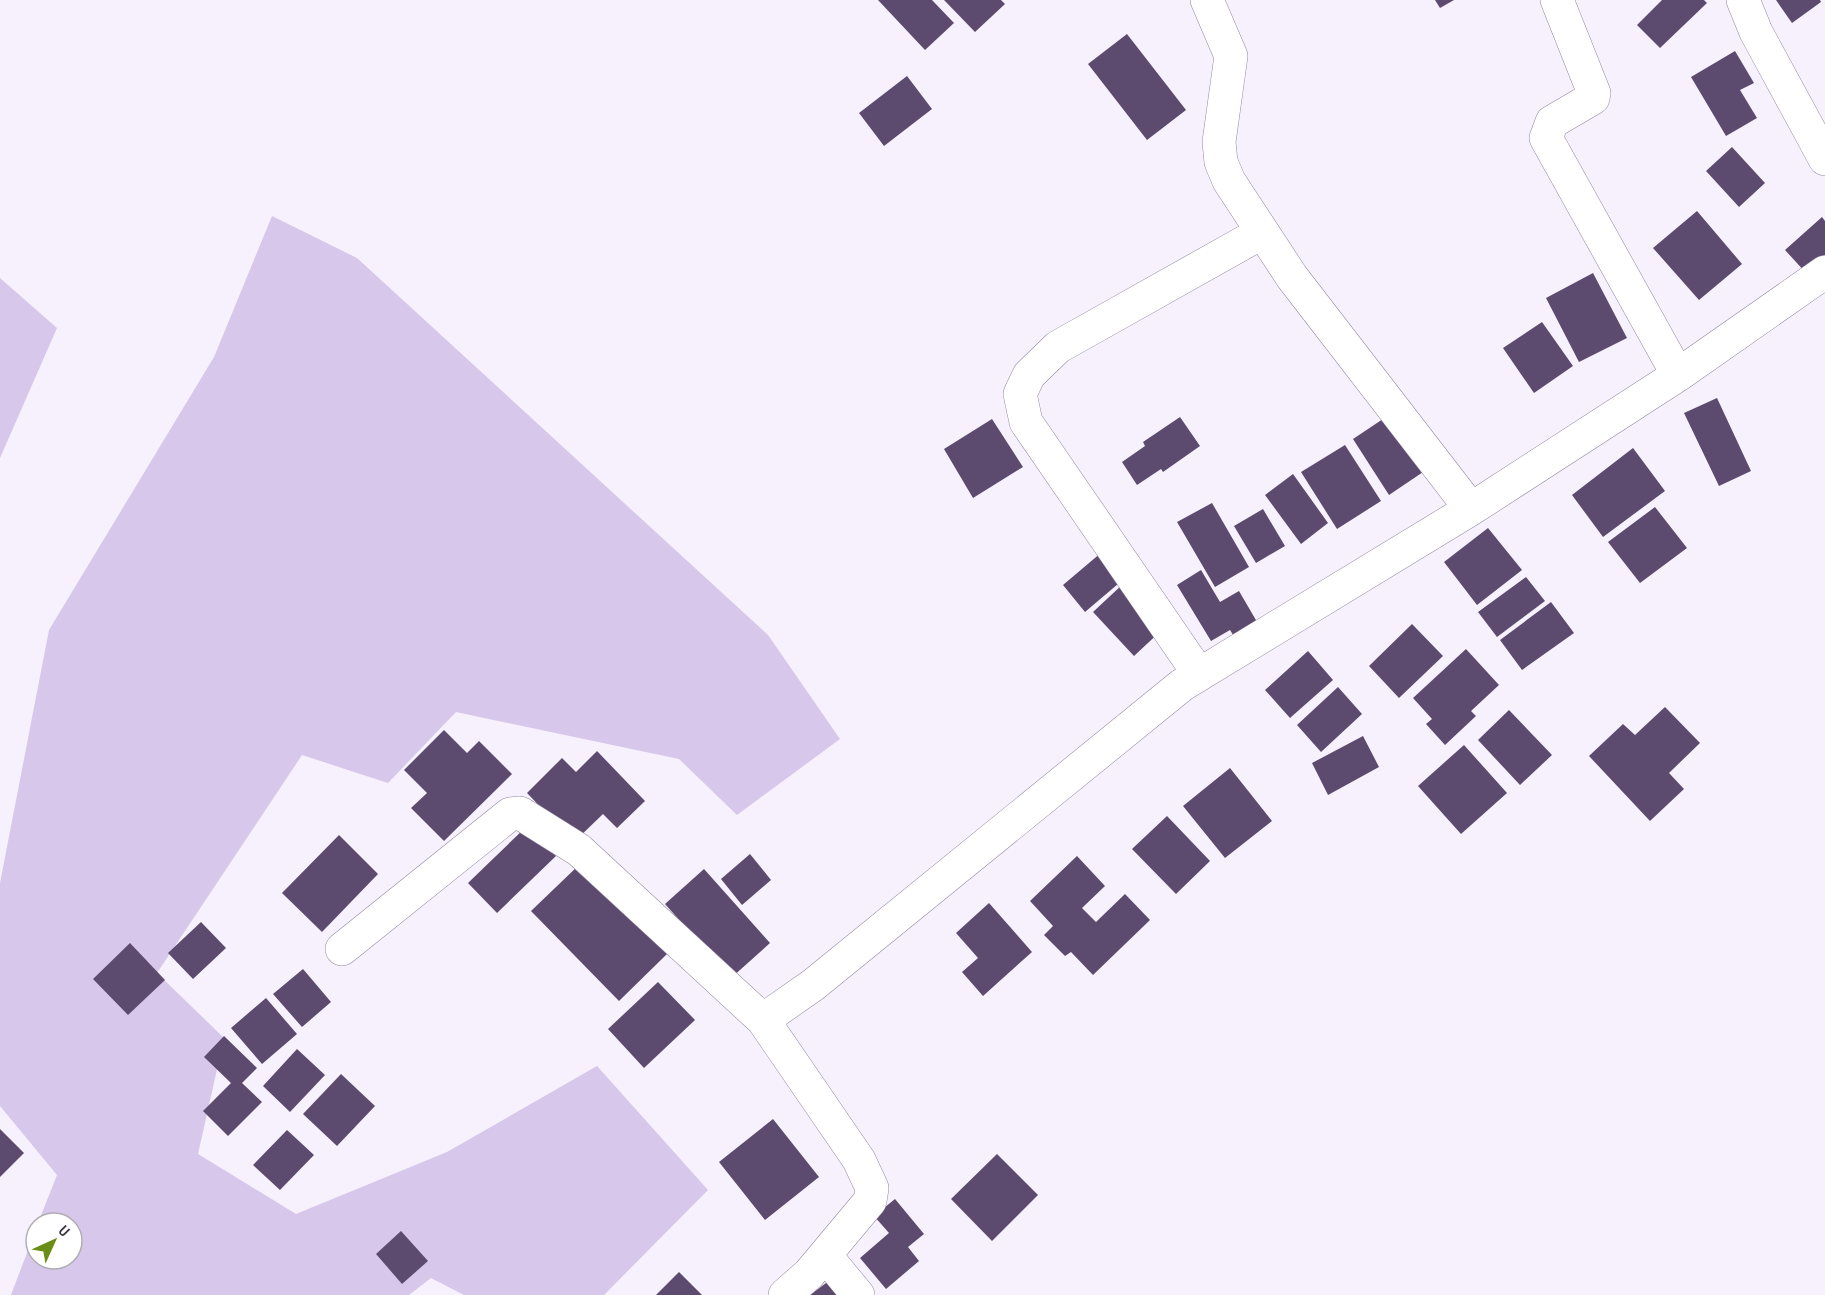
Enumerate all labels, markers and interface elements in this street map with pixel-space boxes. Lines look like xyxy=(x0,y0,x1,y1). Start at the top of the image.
north arrow xyxy=(24,1211,84,1271)
text: U xyxy=(54,1222,73,1241)

